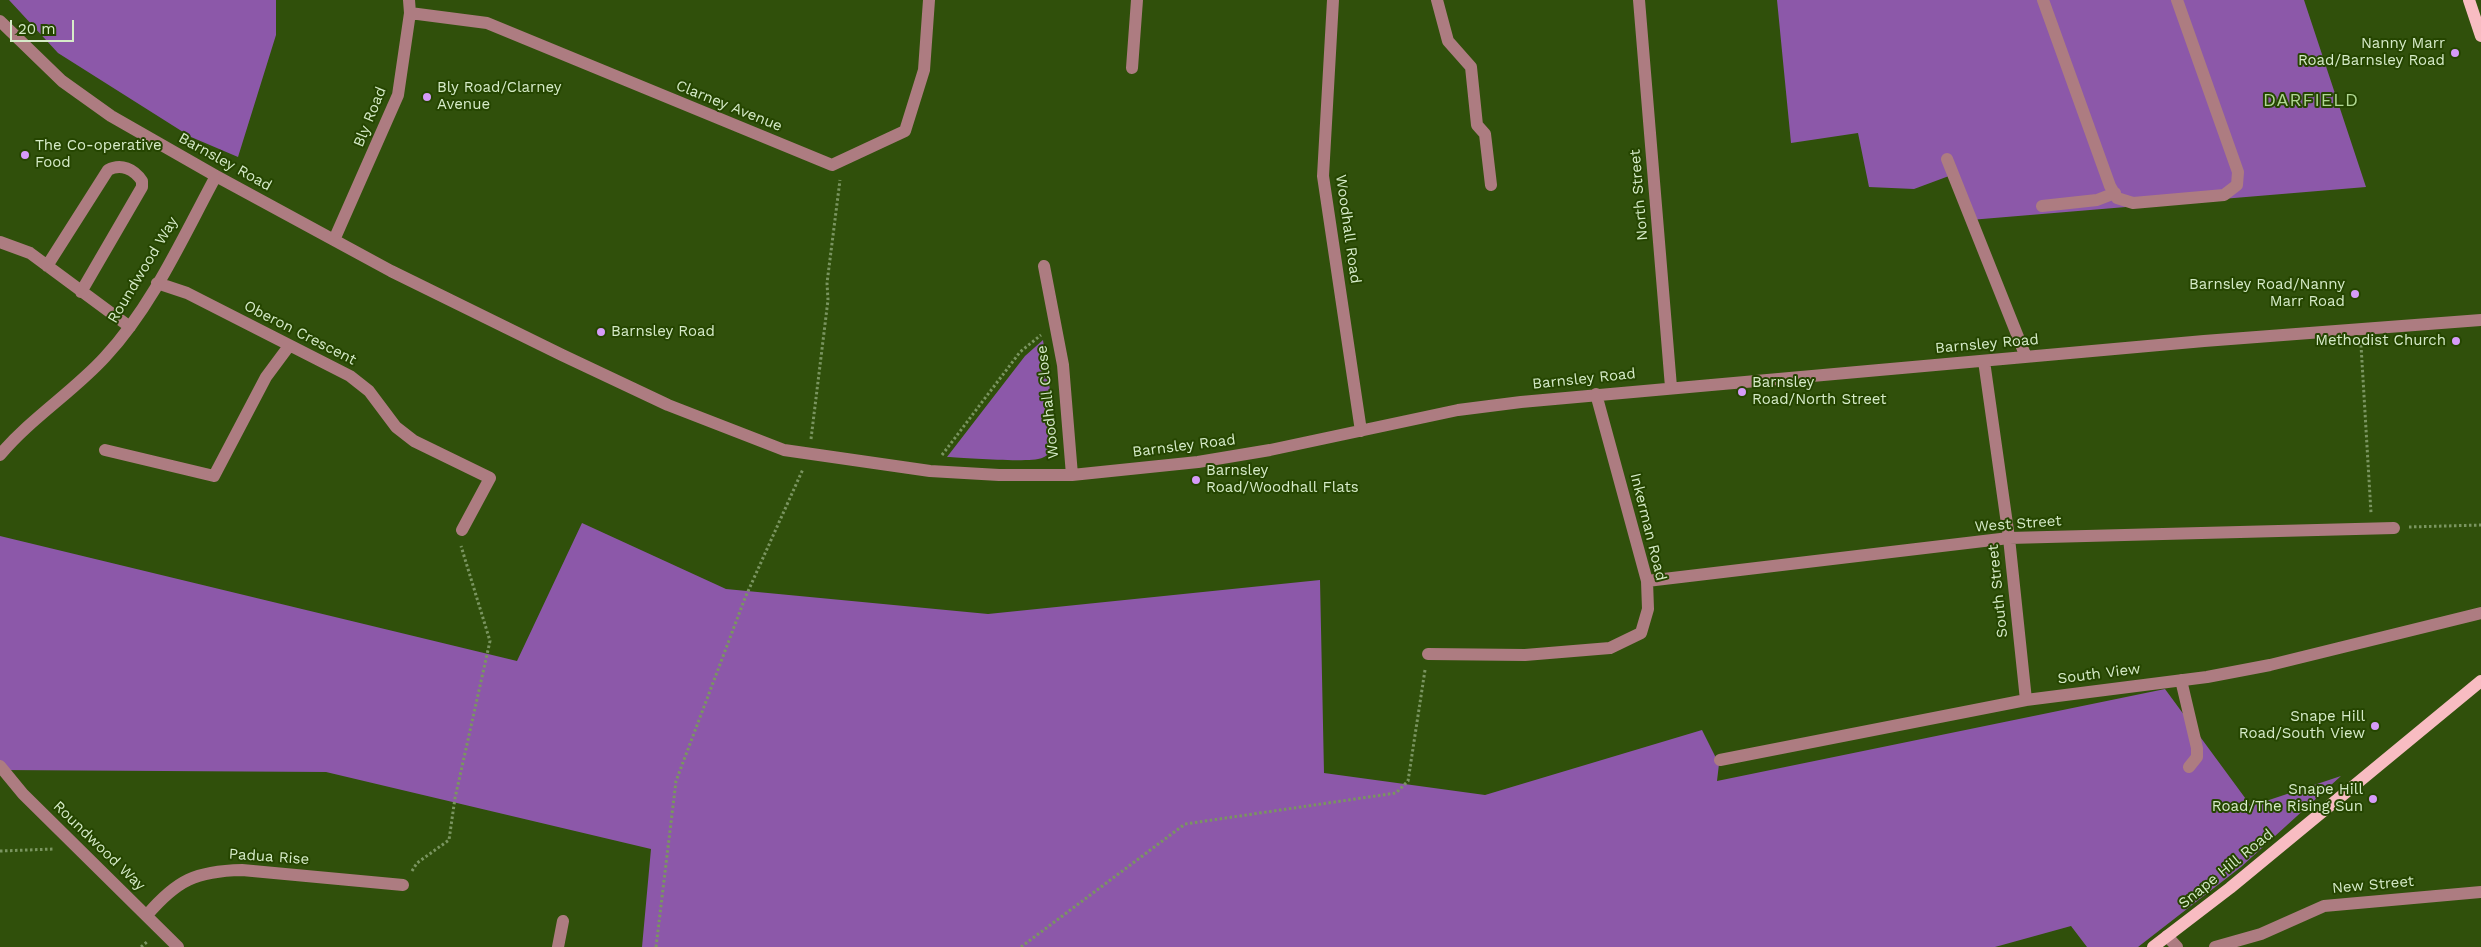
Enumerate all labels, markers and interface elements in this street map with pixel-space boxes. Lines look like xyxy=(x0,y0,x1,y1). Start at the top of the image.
scale bar xyxy=(12,10,76,42)
text: 20 m xyxy=(18,20,56,38)
place label: Nanny Marr Road/Barnsley Road xyxy=(2298,35,2445,70)
marker: Nanny Marr Road/Barnsley Road xyxy=(2449,47,2461,59)
street label: Clarney Avenue xyxy=(673,76,785,136)
place label: Bly Road/Clarney Avenue xyxy=(437,79,562,114)
street label: Bly Road xyxy=(350,84,390,150)
district label: DARFIELD xyxy=(2262,90,2360,112)
marker: Bly Road/Clarney Avenue xyxy=(421,91,433,103)
street label: Barnsley Road xyxy=(175,129,275,195)
place label: The Co-operative Food xyxy=(35,137,162,172)
marker: The Co-operative Food xyxy=(19,149,31,161)
street label: North Street xyxy=(1626,149,1652,241)
street label: Woodhall Road xyxy=(1331,173,1365,285)
street label: Roundwood Way xyxy=(104,213,182,327)
place label: Barnsley Road/Nanny Marr Road xyxy=(2189,276,2345,311)
marker: Barnsley Road/Nanny Marr Road xyxy=(2349,288,2361,300)
street label: Oberon Crescent xyxy=(241,297,359,369)
place label: Barnsley Road xyxy=(611,323,715,341)
marker: Barnsley Road xyxy=(595,326,607,338)
street label: Barnsley Road xyxy=(1934,331,2040,357)
place label: Methodist Church xyxy=(2315,332,2446,350)
marker: Methodist Church xyxy=(2450,335,2462,347)
street label: Woodhall Close xyxy=(1033,344,1063,460)
street label: Barnsley Road xyxy=(1531,365,1637,393)
place label: Barnsley Road/North Street xyxy=(1752,374,1887,409)
marker: Barnsley Road/North Street xyxy=(1736,386,1748,398)
street label: Barnsley Road xyxy=(1131,431,1237,461)
place label: Barnsley Road/Woodhall Flats xyxy=(1206,462,1359,497)
street label: Inkerman Road xyxy=(1626,471,1670,583)
marker: Barnsley Road/Woodhall Flats xyxy=(1190,474,1202,486)
street label: West Street xyxy=(1974,512,2062,536)
street label: South Street xyxy=(1984,543,2012,639)
street label: South View xyxy=(2057,660,2141,688)
place label: Snape Hill Road/South View xyxy=(2239,708,2365,743)
marker: Snape Hill Road/South View xyxy=(2369,720,2381,732)
place label: Snape Hill Road/The Rising Sun xyxy=(2212,781,2363,816)
marker: Snape Hill Road/The Rising Sun xyxy=(2367,793,2379,805)
street label: Roundwood Way xyxy=(49,797,149,895)
street label: Snape Hill Road xyxy=(2175,825,2277,913)
street label: Padua Rise xyxy=(228,845,310,869)
street label: New Street xyxy=(2331,872,2415,898)

